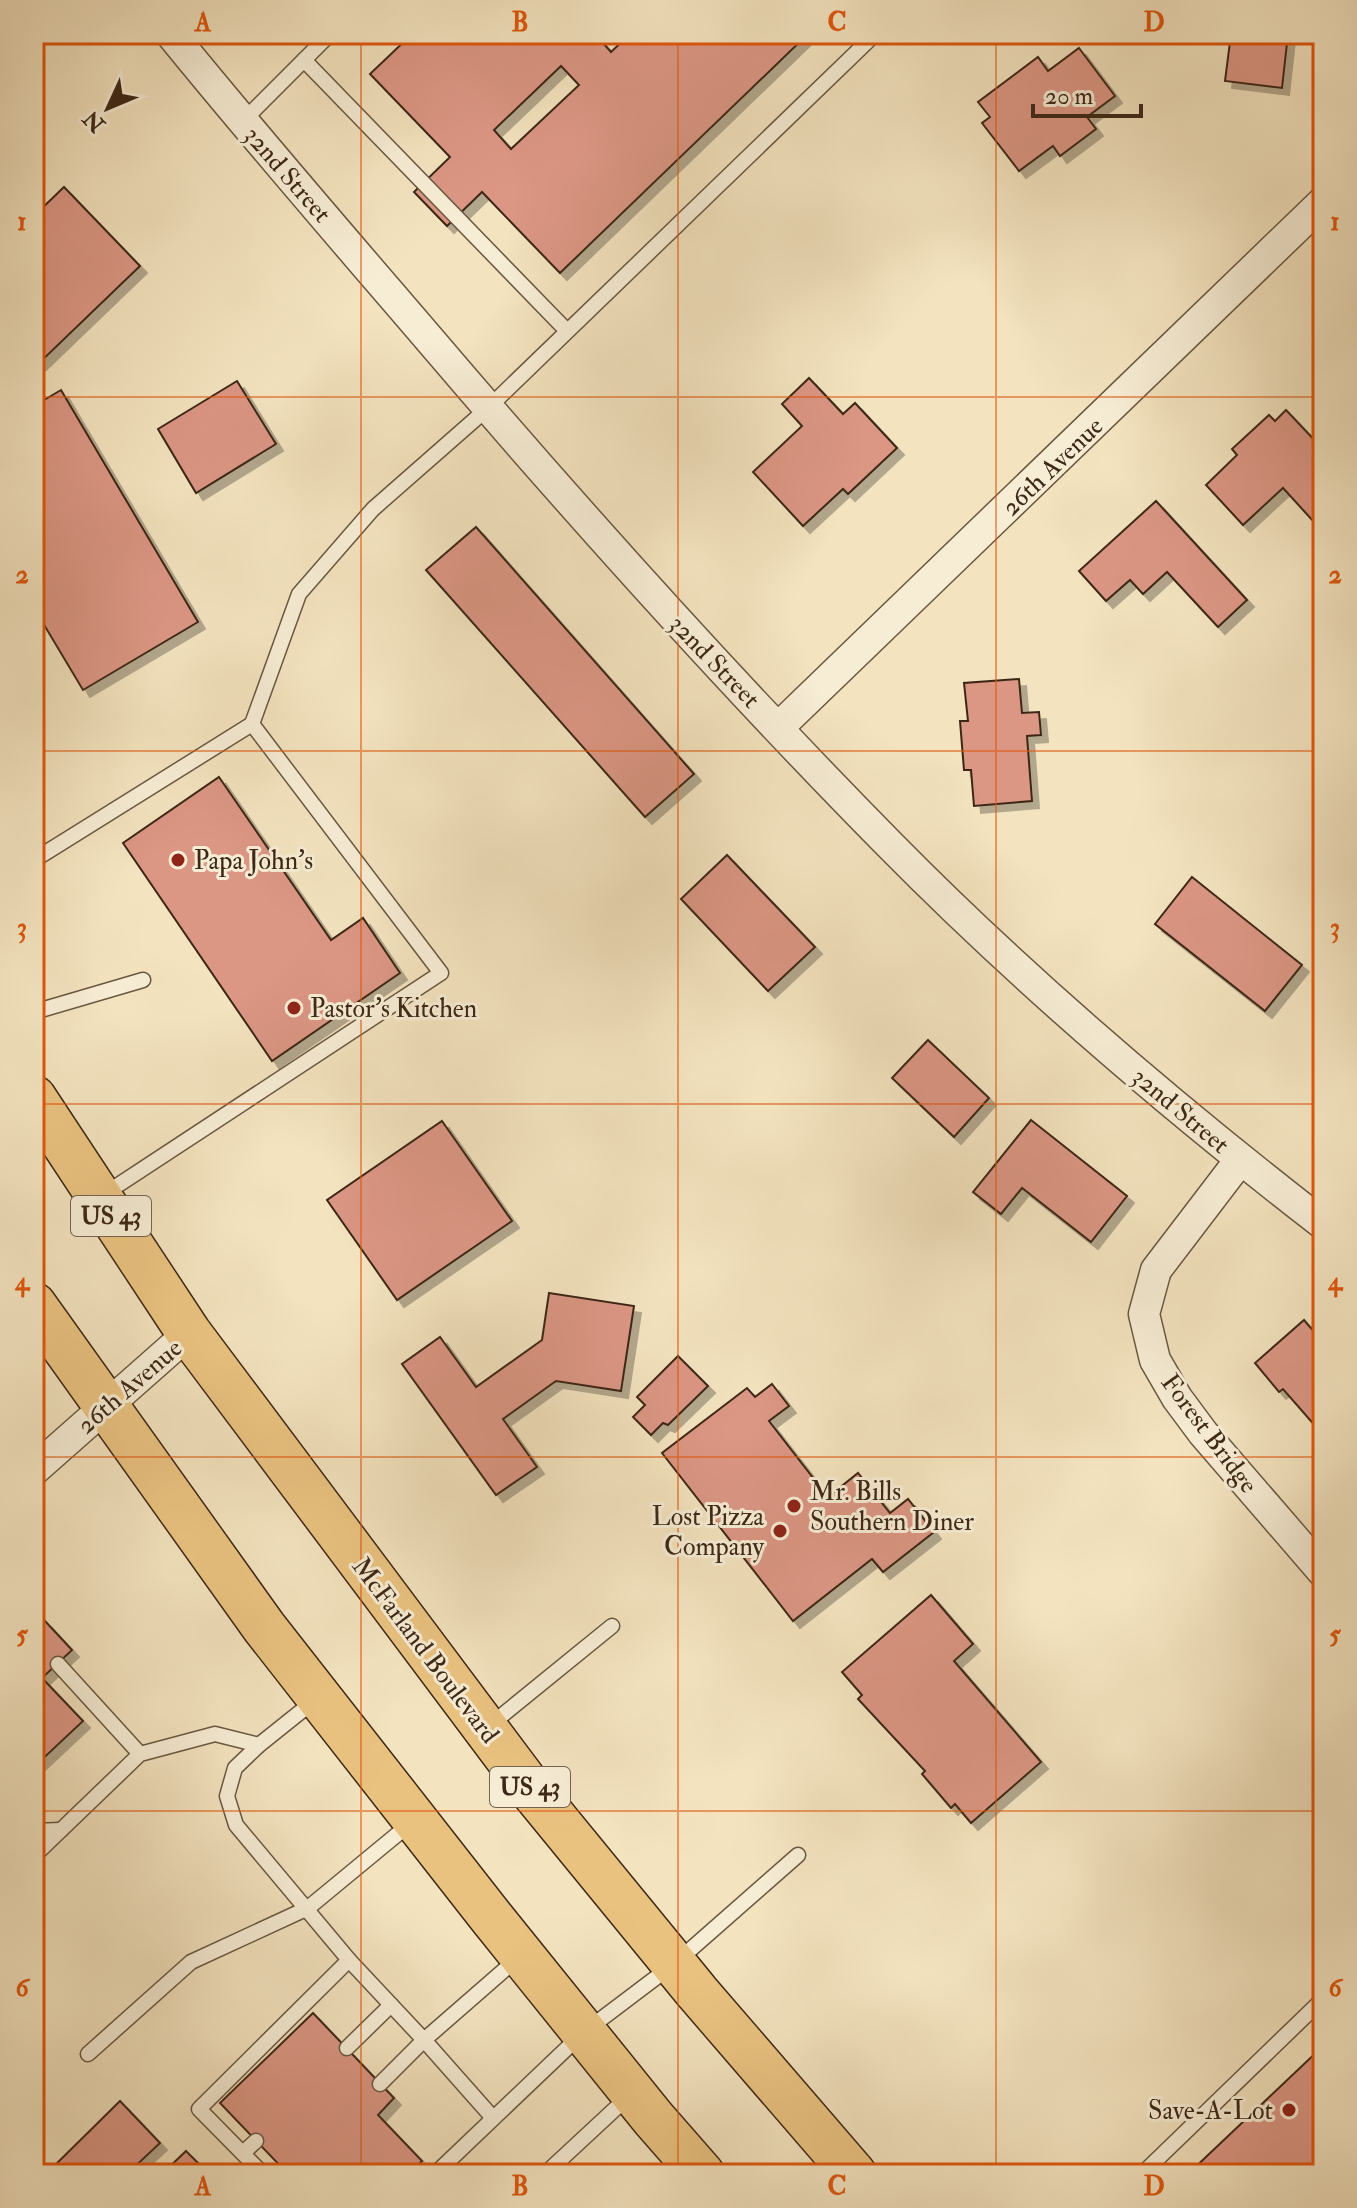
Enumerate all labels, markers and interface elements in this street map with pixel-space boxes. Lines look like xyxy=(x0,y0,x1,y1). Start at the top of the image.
text: A xyxy=(194,7,212,39)
text: B xyxy=(511,7,529,39)
text: C xyxy=(827,7,847,39)
text: D xyxy=(1143,7,1165,39)
north arrow xyxy=(68,68,148,148)
scale bar xyxy=(1033,68,1141,118)
text: 20 m xyxy=(1045,81,1094,112)
text: N xyxy=(77,104,112,139)
street label: 32nd Street xyxy=(237,120,338,229)
text: 1 xyxy=(17,206,27,238)
text: 1 xyxy=(1330,206,1340,238)
street label: 26th Avenue xyxy=(995,410,1110,523)
text: 2 xyxy=(15,559,29,591)
text: 2 xyxy=(1328,559,1342,591)
street label: 32nd Street xyxy=(662,608,767,715)
place label: Papa John's xyxy=(194,845,313,878)
marker: Papa John's xyxy=(169,851,187,869)
text: 3 xyxy=(17,912,27,944)
text: 3 xyxy=(1330,912,1340,944)
place label: Pastor's Kitchen xyxy=(310,993,477,1025)
marker: Pastor's Kitchen xyxy=(285,999,303,1017)
street label: 32nd Street xyxy=(1125,1061,1236,1161)
road number: US 43 xyxy=(71,1196,151,1236)
text: 4 xyxy=(14,1266,31,1298)
text: 4 xyxy=(1327,1266,1344,1298)
street label: 26th Avenue xyxy=(70,1332,189,1441)
street label: Forest Bridge xyxy=(1154,1368,1265,1500)
place label: Mr. Bills Southern Diner xyxy=(810,1476,974,1538)
marker: Mr. Bills Southern Diner xyxy=(785,1497,803,1515)
place label: Lost Pizza Company xyxy=(652,1501,765,1564)
marker: Lost Pizza Company xyxy=(771,1522,789,1540)
street label: McFarland Boulevard xyxy=(345,1551,506,1750)
text: 5 xyxy=(16,1619,28,1651)
text: 5 xyxy=(1329,1619,1341,1651)
road number: US 43 xyxy=(490,1767,570,1807)
text: 6 xyxy=(15,1972,30,2004)
text: 6 xyxy=(1328,1972,1343,2004)
place label: Save-A-Lot xyxy=(1148,2095,1273,2127)
marker: Save-A-Lot xyxy=(1280,2101,1298,2119)
text: A xyxy=(194,2171,212,2203)
text: B xyxy=(511,2171,529,2203)
text: C xyxy=(827,2171,847,2203)
text: D xyxy=(1143,2171,1165,2203)

